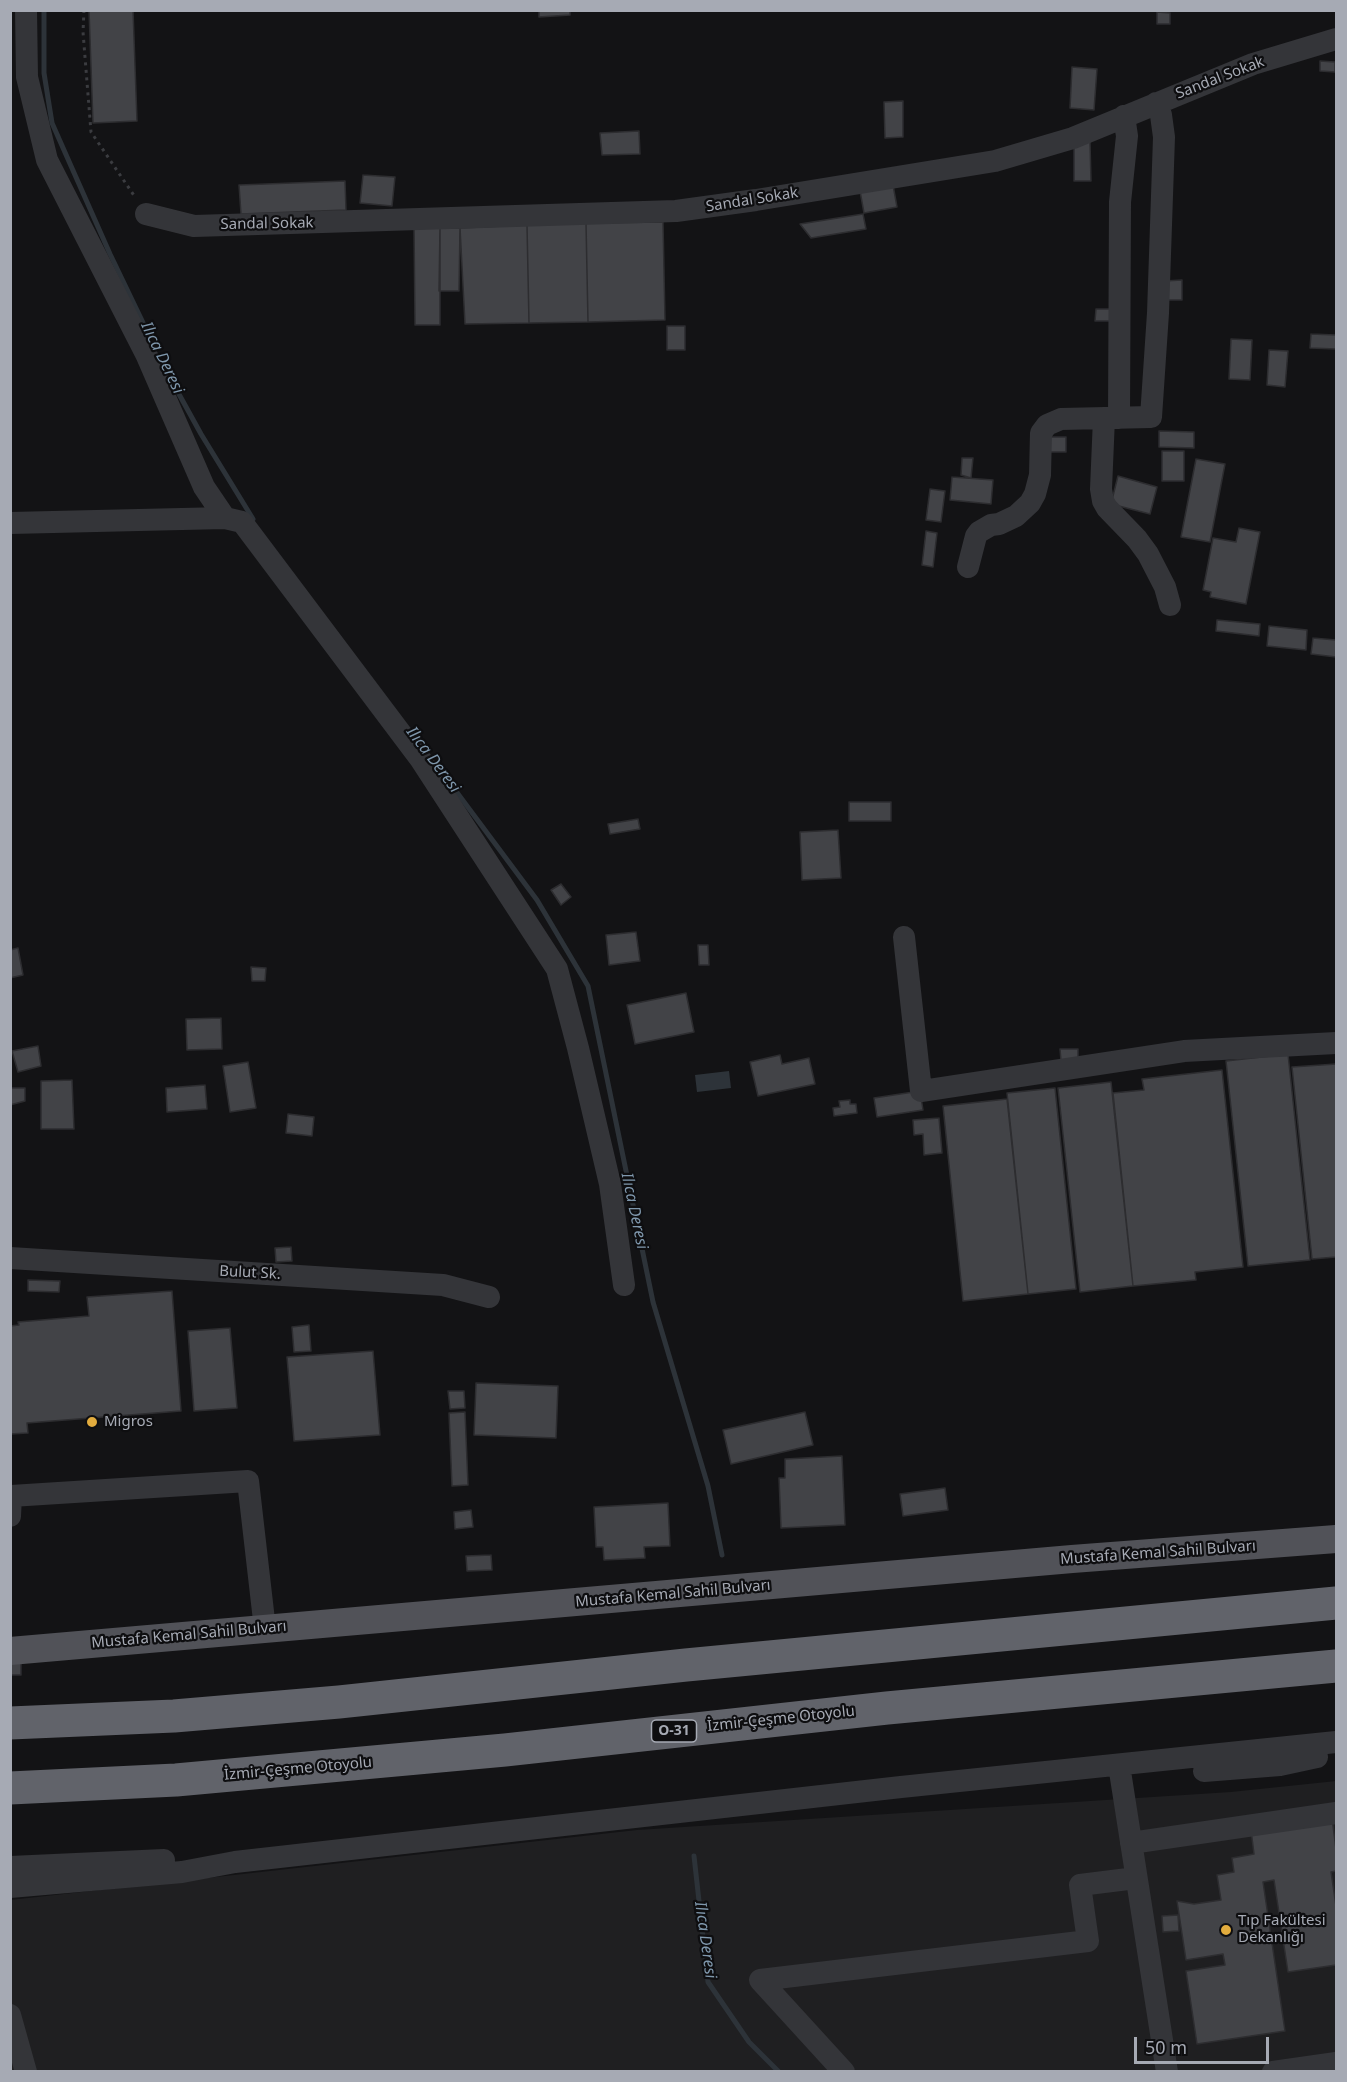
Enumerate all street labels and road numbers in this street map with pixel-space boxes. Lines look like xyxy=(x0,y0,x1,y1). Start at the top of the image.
street label: Sandal Sokak xyxy=(1173,53,1267,103)
street label: Sandal Sokak xyxy=(705,184,799,216)
street label: Sandal Sokak xyxy=(220,214,314,234)
street label: Bulut Sk. xyxy=(219,1262,281,1284)
street label: Mustafa Kemal Sahil Bulvarı xyxy=(1060,1537,1256,1569)
street label: Mustafa Kemal Sahil Bulvarı xyxy=(575,1576,771,1612)
street label: Mustafa Kemal Sahil Bulvarı xyxy=(91,1617,287,1653)
street label: İzmir-Çeşme Otoyolu xyxy=(706,1702,856,1736)
road number: O-31 xyxy=(652,1720,696,1742)
street label: İzmir-Çeşme Otoyolu xyxy=(223,1754,373,1784)

